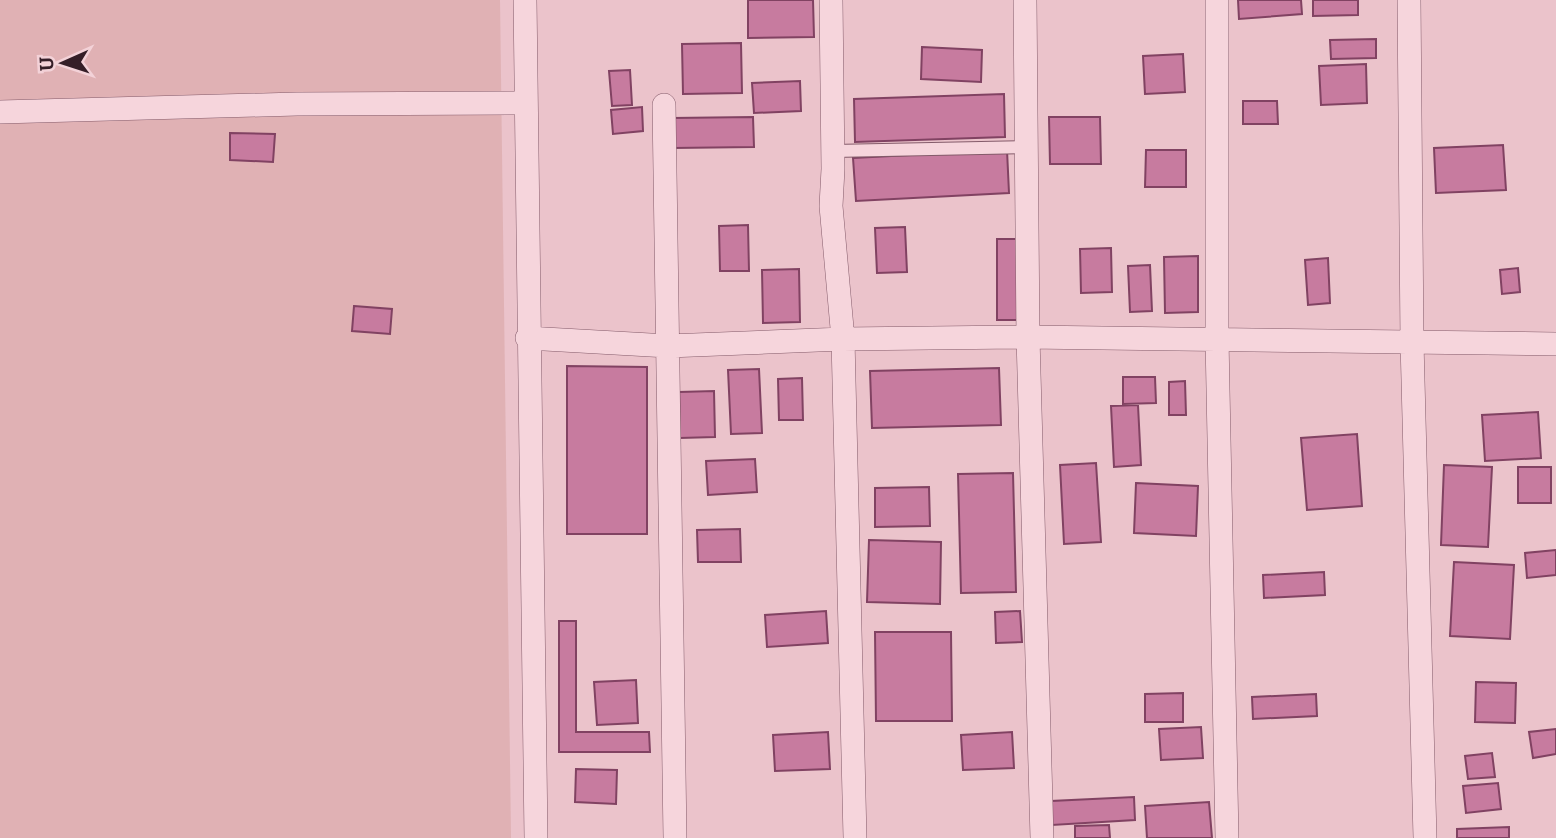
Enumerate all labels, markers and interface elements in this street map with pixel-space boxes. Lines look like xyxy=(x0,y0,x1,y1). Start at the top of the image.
north arrow xyxy=(28,28,98,98)
text: U xyxy=(35,56,58,72)

